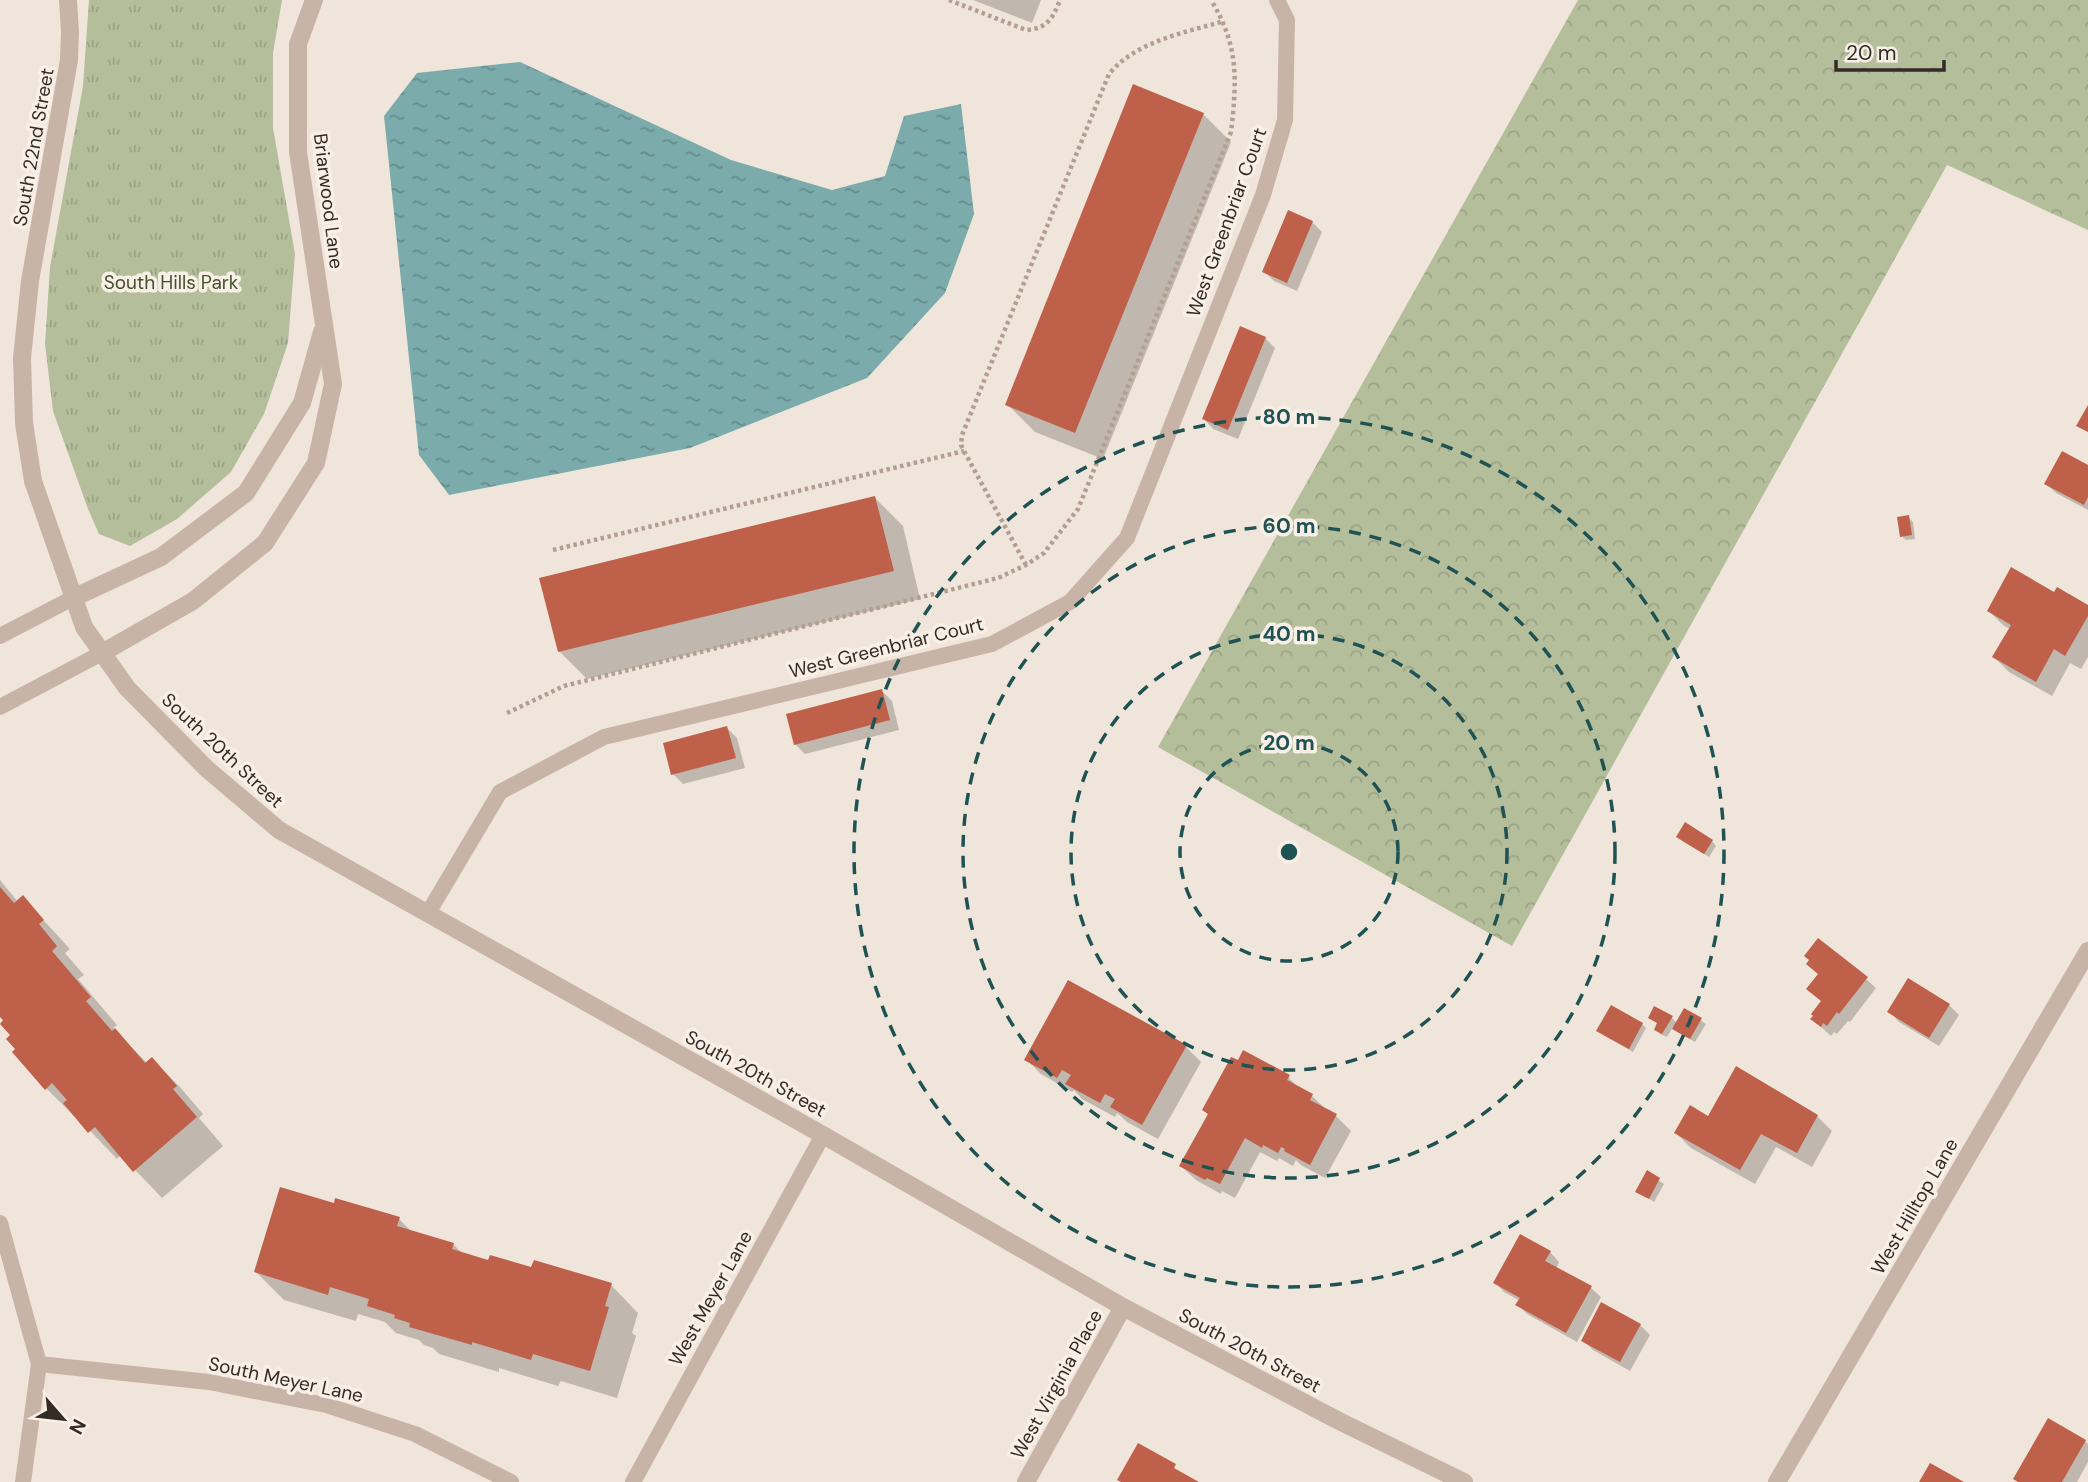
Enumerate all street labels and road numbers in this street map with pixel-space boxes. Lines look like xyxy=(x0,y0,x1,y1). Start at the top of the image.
street label: South 22nd Street xyxy=(7,66,60,228)
street label: West Greenbriar Court xyxy=(1181,124,1272,320)
street label: Briarwood Lane xyxy=(308,132,349,270)
street label: West Greenbriar Court xyxy=(786,611,986,684)
street label: South 20th Street xyxy=(156,687,289,813)
street label: South 20th Street xyxy=(681,1024,831,1123)
street label: West Hilltop Lane xyxy=(1865,1134,1964,1279)
street label: West Meyer Lane xyxy=(663,1226,758,1370)
street label: South 20th Street xyxy=(1174,1302,1325,1398)
street label: West Virginia Place xyxy=(1005,1305,1108,1463)
street label: South Meyer Lane xyxy=(206,1351,366,1408)

